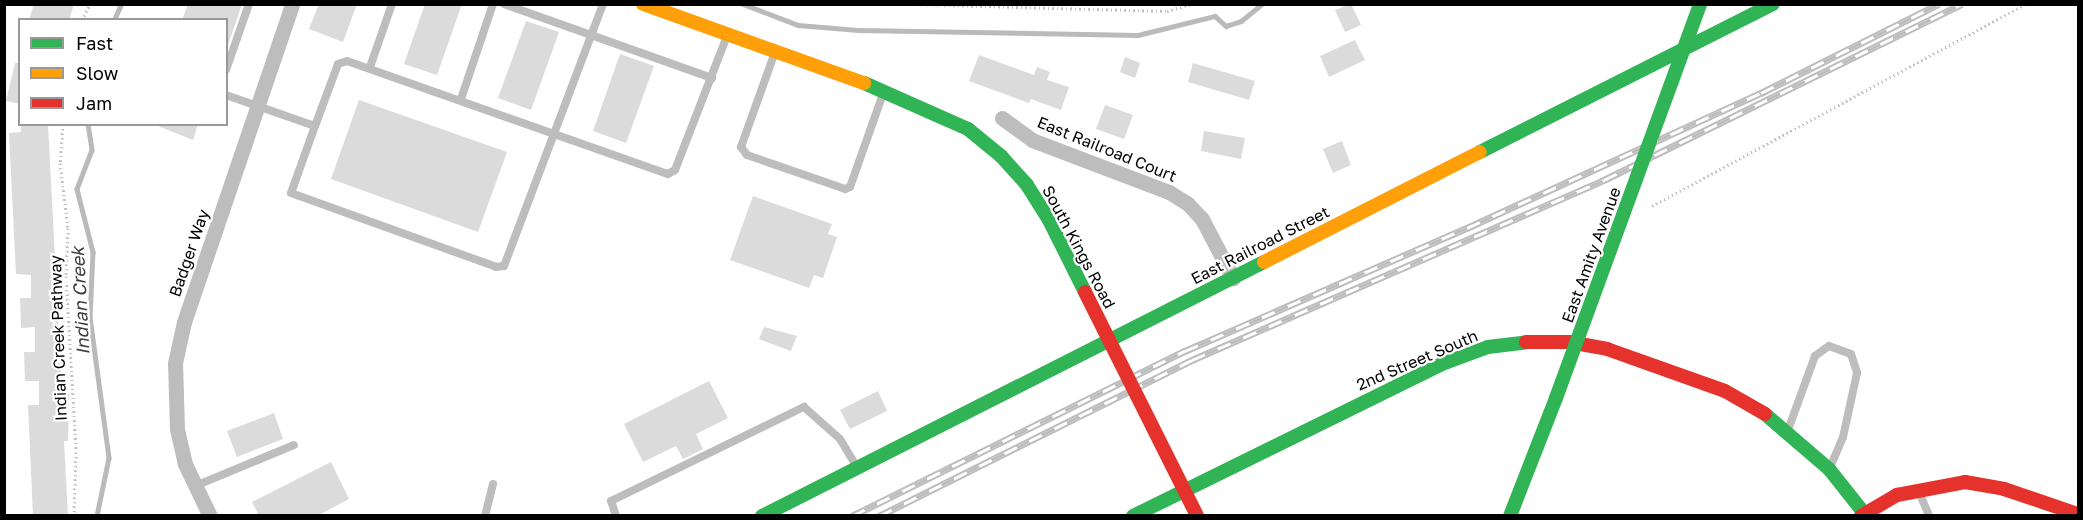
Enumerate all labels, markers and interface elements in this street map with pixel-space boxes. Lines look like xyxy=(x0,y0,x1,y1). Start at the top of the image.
legend xyxy=(18,18,228,126)
text: Fast xyxy=(76,32,113,54)
text: Slow xyxy=(76,62,118,84)
text: Jam xyxy=(76,92,112,114)
street label: East Railroad Court xyxy=(1035,112,1179,186)
street label: South Kings Road xyxy=(1038,182,1120,312)
street label: East Amity Avenue xyxy=(1558,185,1624,325)
street label: East Railroad Street xyxy=(1188,202,1332,288)
street label: Badger Way xyxy=(165,207,213,299)
water label: Indian Creek xyxy=(66,246,94,356)
street label: Indian Creek Pathway xyxy=(46,255,70,421)
street label: 2nd Street South xyxy=(1353,326,1481,394)

